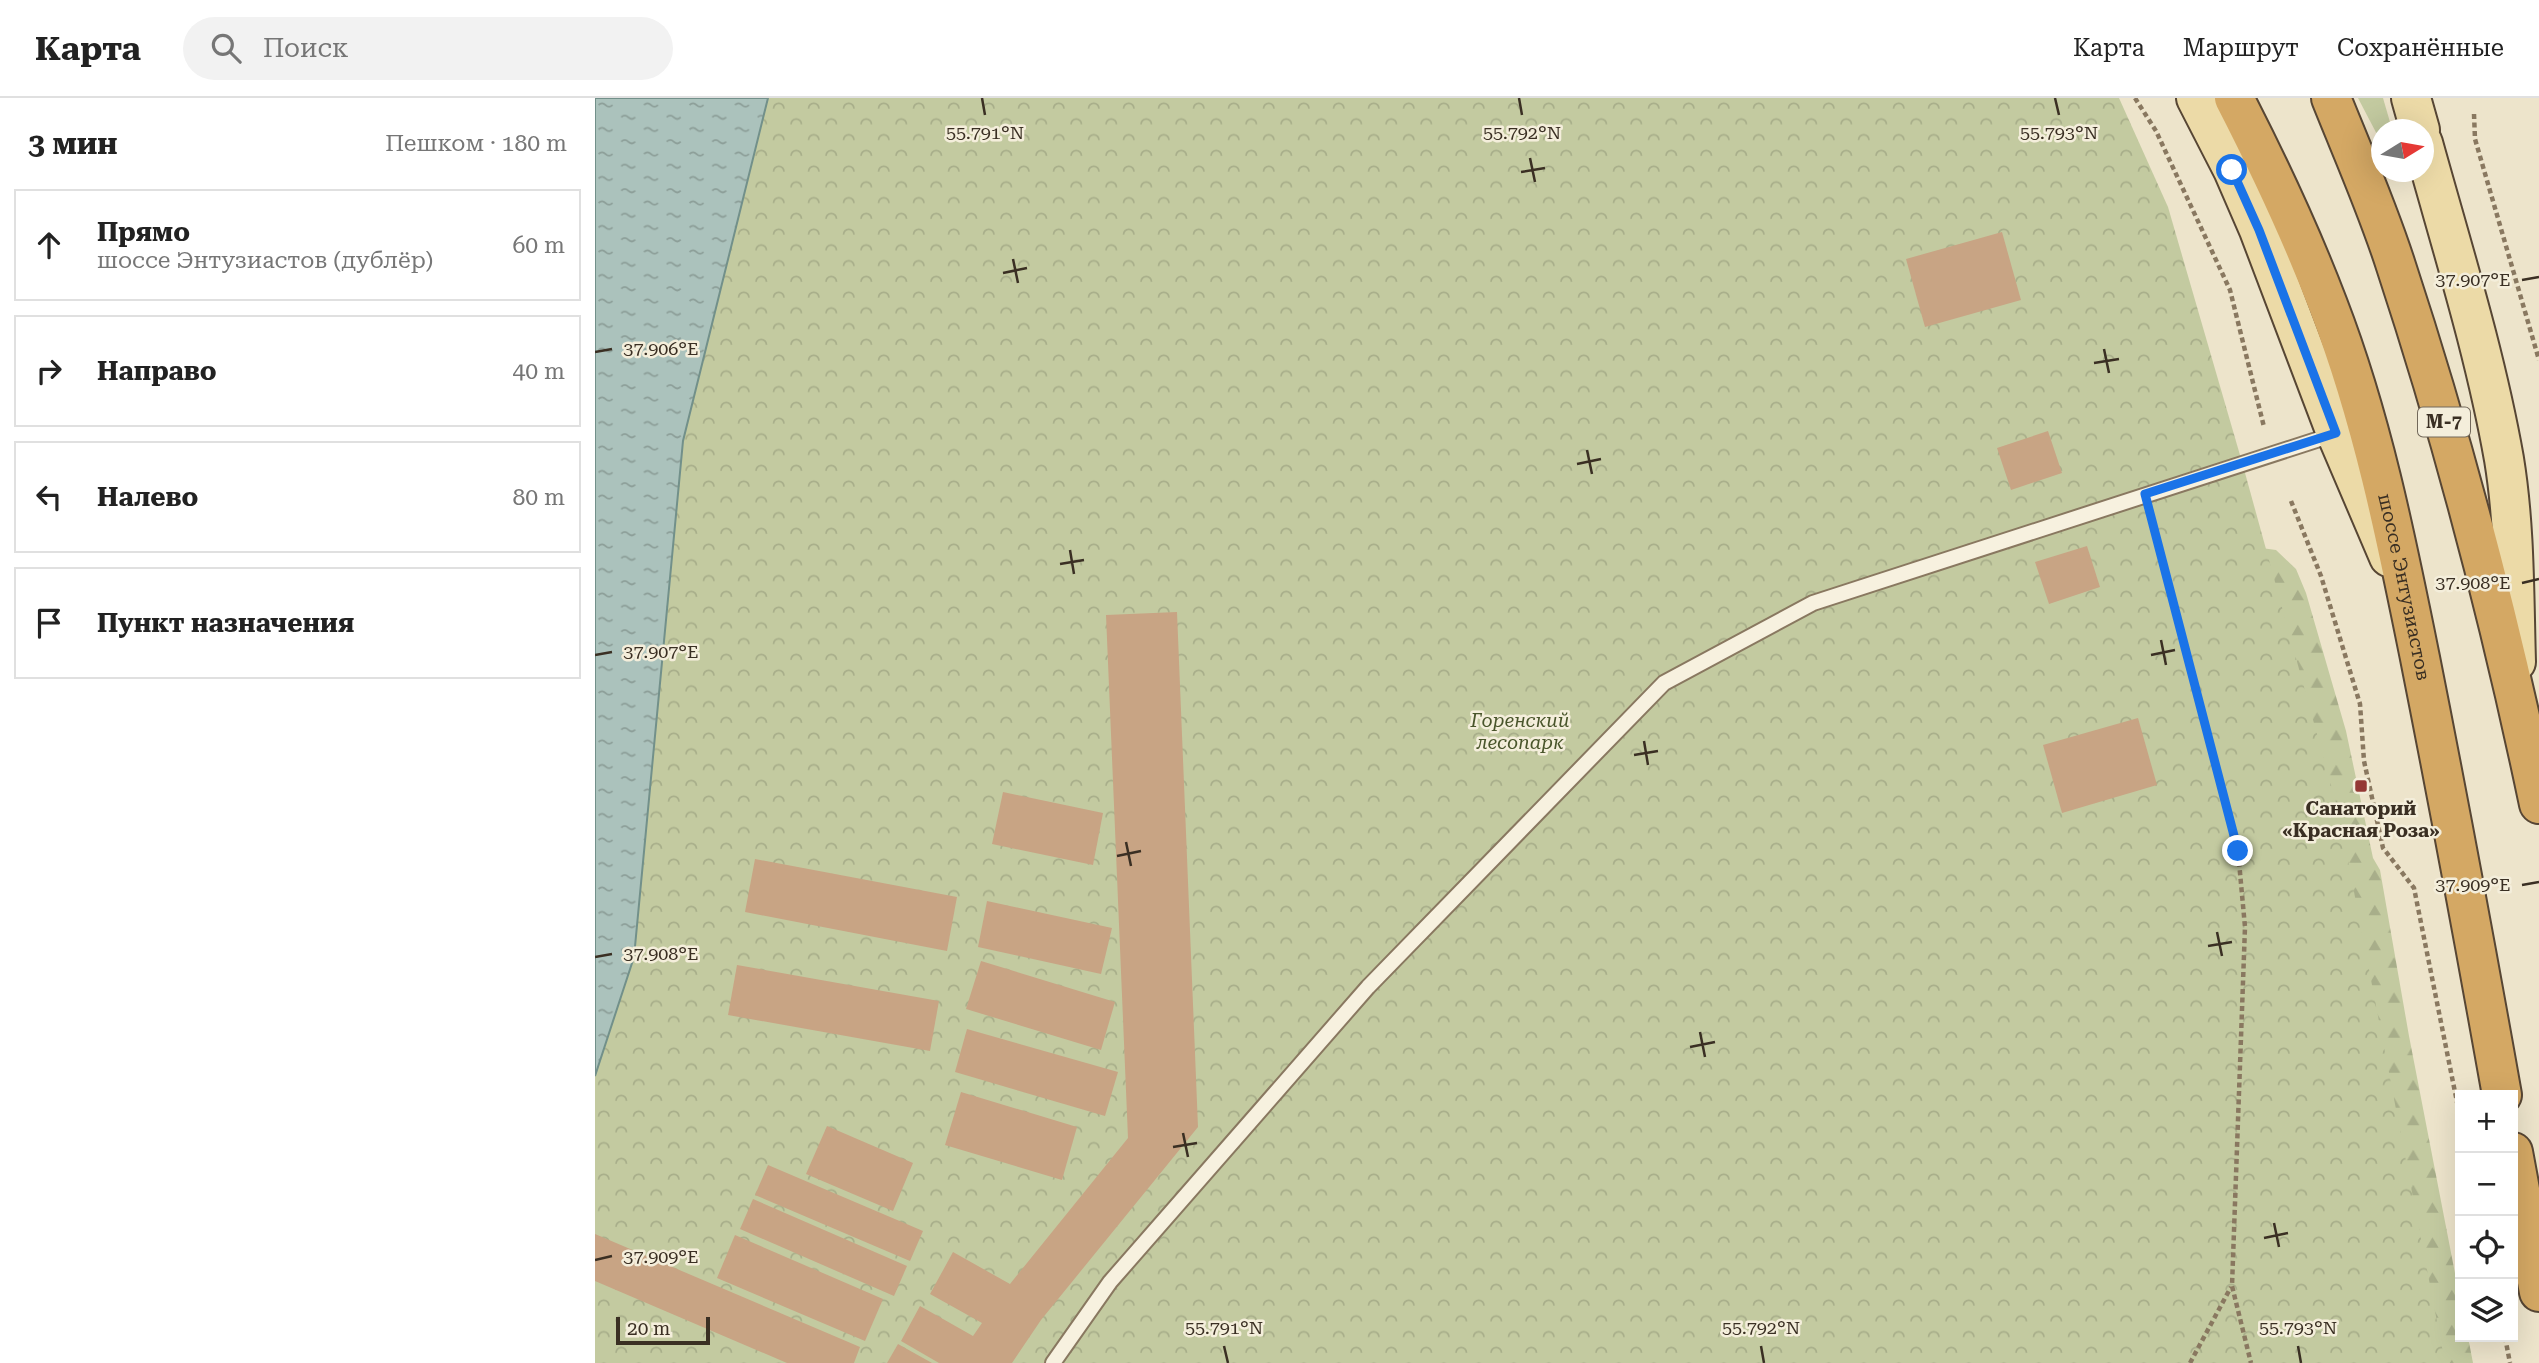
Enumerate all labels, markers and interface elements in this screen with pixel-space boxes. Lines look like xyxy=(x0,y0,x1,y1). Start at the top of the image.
search box xyxy=(183,17,673,80)
text: Карта xyxy=(35,29,141,68)
icon: search xyxy=(207,29,245,67)
text: Поиск xyxy=(263,33,349,63)
text: Карта xyxy=(2073,34,2145,62)
text: Маршрут xyxy=(2183,34,2299,62)
text: Сохранённые xyxy=(2337,34,2504,62)
north arrow xyxy=(2371,119,2434,182)
text: 55.791°N xyxy=(946,122,1024,143)
text: 55.792°N xyxy=(1483,122,1561,143)
text: 55.793°N xyxy=(2020,122,2098,143)
text: 3 мин xyxy=(28,126,118,161)
text: Пешком · 180 m xyxy=(385,130,567,157)
route start xyxy=(2216,154,2247,185)
text: Прямо xyxy=(97,217,190,247)
icon: ahead xyxy=(30,226,68,264)
text: 60 m xyxy=(512,232,565,259)
text: шоссе Энтузиастов (дублёр) xyxy=(97,247,433,274)
text: 37.907°E xyxy=(2435,269,2511,290)
text: 37.906°E xyxy=(623,338,699,359)
icon: right xyxy=(30,352,68,390)
text: Направо xyxy=(97,356,217,386)
text: 40 m xyxy=(512,358,565,385)
road number: М-7 xyxy=(2418,408,2470,436)
icon: left xyxy=(30,478,68,516)
text: Налево xyxy=(97,482,198,512)
text: 80 m xyxy=(512,484,565,511)
street label: шоссе Энтузиастов xyxy=(2373,491,2435,683)
text: 37.908°E xyxy=(2435,572,2511,593)
icon: arrive xyxy=(30,604,68,642)
text: Пункт назначения xyxy=(97,608,354,638)
text: 37.907°E xyxy=(623,641,699,662)
park label: Горенский лесопарк xyxy=(1470,709,1570,754)
marker: Санаторий «Красная Роза» xyxy=(2353,778,2369,794)
place label: Санаторий «Красная Роза» xyxy=(2282,797,2440,842)
route end xyxy=(2222,835,2253,866)
text: 37.909°E xyxy=(2435,874,2511,895)
text: 37.908°E xyxy=(623,943,699,964)
map controls xyxy=(2455,1090,2518,1342)
button: + xyxy=(2455,1090,2518,1153)
button: − xyxy=(2455,1153,2518,1216)
button: locate xyxy=(2455,1216,2518,1279)
text: 37.909°E xyxy=(623,1246,699,1267)
button: layers xyxy=(2455,1279,2518,1342)
scale bar xyxy=(616,1314,711,1346)
text: 20 m xyxy=(627,1317,670,1340)
text: 55.791°N xyxy=(1185,1317,1263,1338)
text: 55.792°N xyxy=(1722,1317,1800,1338)
text: 55.793°N xyxy=(2259,1317,2337,1338)

